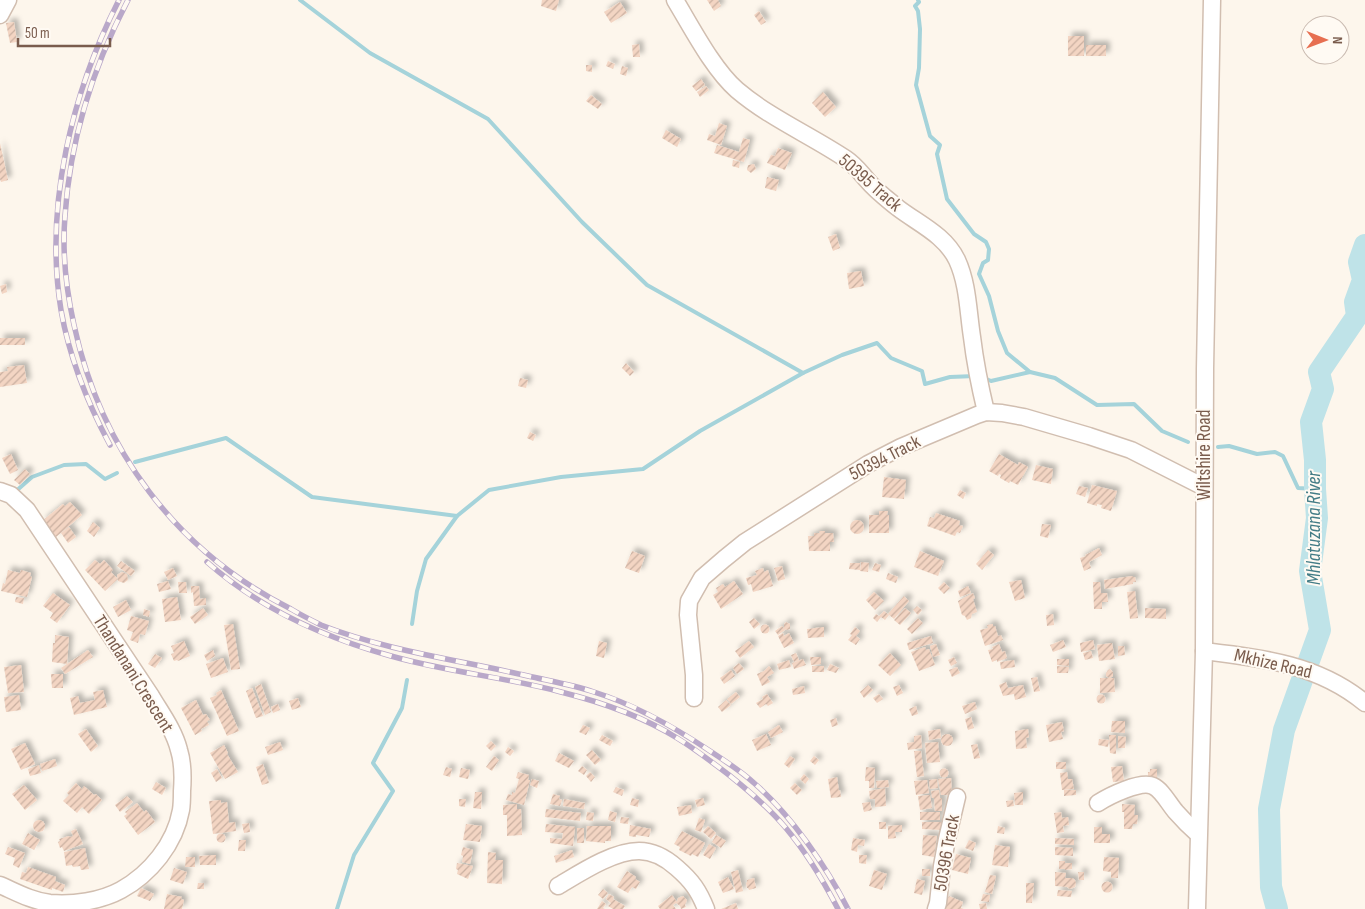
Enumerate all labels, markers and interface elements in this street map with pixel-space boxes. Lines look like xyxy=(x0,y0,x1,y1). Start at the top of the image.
scale bar xyxy=(18,15,110,47)
north arrow xyxy=(1300,15,1350,65)
text: 50 m xyxy=(25,24,50,43)
text: N xyxy=(1329,36,1346,44)
street label: 50395 Track xyxy=(833,149,907,217)
street label: Wiltshire Road xyxy=(1193,409,1216,501)
street label: 50394 Track xyxy=(845,430,925,486)
water label: Mhlatuzana River xyxy=(1302,470,1326,585)
street label: Thandanani Crescent xyxy=(88,611,178,737)
street label: Mkhize Road xyxy=(1232,644,1314,684)
street label: 50396 Track xyxy=(929,812,965,893)

